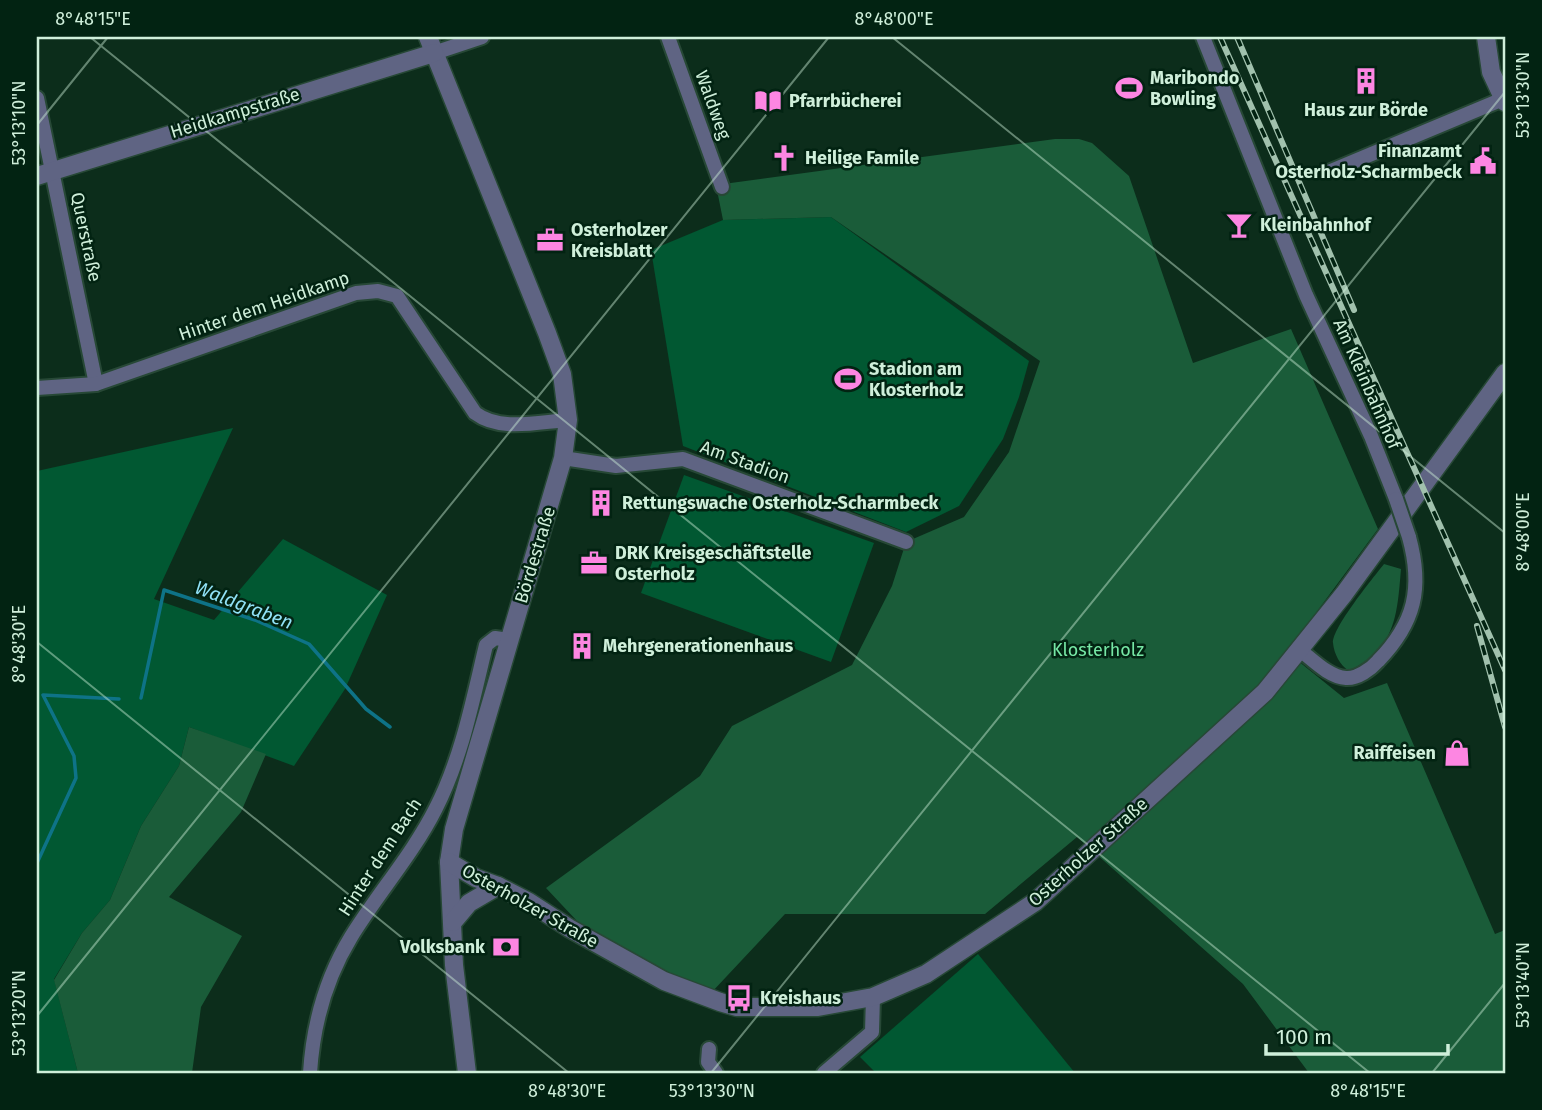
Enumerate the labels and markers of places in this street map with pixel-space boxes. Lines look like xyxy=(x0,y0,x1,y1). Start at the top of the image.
building icon: Haus zur Börde xyxy=(1351,66,1381,96)
place label: Maribondo Bowling xyxy=(1150,67,1239,110)
sports icon: Maribondo Bowling xyxy=(1114,73,1144,103)
library icon: Pfarrbücherei xyxy=(753,86,783,116)
place label: Pfarrbücherei xyxy=(789,90,902,112)
place label: Haus zur Börde xyxy=(1304,99,1428,121)
place label: Finanzamt Osterholz-Scharmbeck xyxy=(1275,140,1463,183)
church icon: Heilige Famile xyxy=(769,143,799,173)
public building icon: Finanzamt Osterholz-Scharmbeck xyxy=(1468,146,1498,176)
place label: Heilige Famile xyxy=(805,147,919,169)
bar icon: Kleinbahnhof xyxy=(1224,210,1254,240)
place label: Kleinbahnhof xyxy=(1260,214,1372,236)
place label: Osterholzer Kreisblatt xyxy=(571,219,668,262)
office icon: Osterholzer Kreisblatt xyxy=(535,225,565,255)
place label: Stadion am Klosterholz xyxy=(869,358,963,401)
sports icon: Stadion am Klosterholz xyxy=(833,364,863,394)
building icon: Rettungswache Osterholz-Scharmbeck xyxy=(586,488,616,518)
place label: Rettungswache Osterholz-Scharmbeck xyxy=(622,492,940,514)
place label: DRK Kreisgeschäftstelle Osterholz xyxy=(615,542,811,585)
office icon: DRK Kreisgeschäftstelle Osterholz xyxy=(579,548,609,578)
building icon: Mehrgenerationenhaus xyxy=(567,631,597,661)
place label: Mehrgenerationenhaus xyxy=(603,635,793,657)
shop icon: Raiffeisen xyxy=(1442,738,1472,768)
place label: Raiffeisen xyxy=(1353,742,1436,764)
bank icon: Volksbank xyxy=(491,932,521,962)
place label: Volksbank xyxy=(399,936,486,958)
bus stop icon: Kreishaus xyxy=(724,983,754,1013)
place label: Kreishaus xyxy=(760,987,841,1009)

